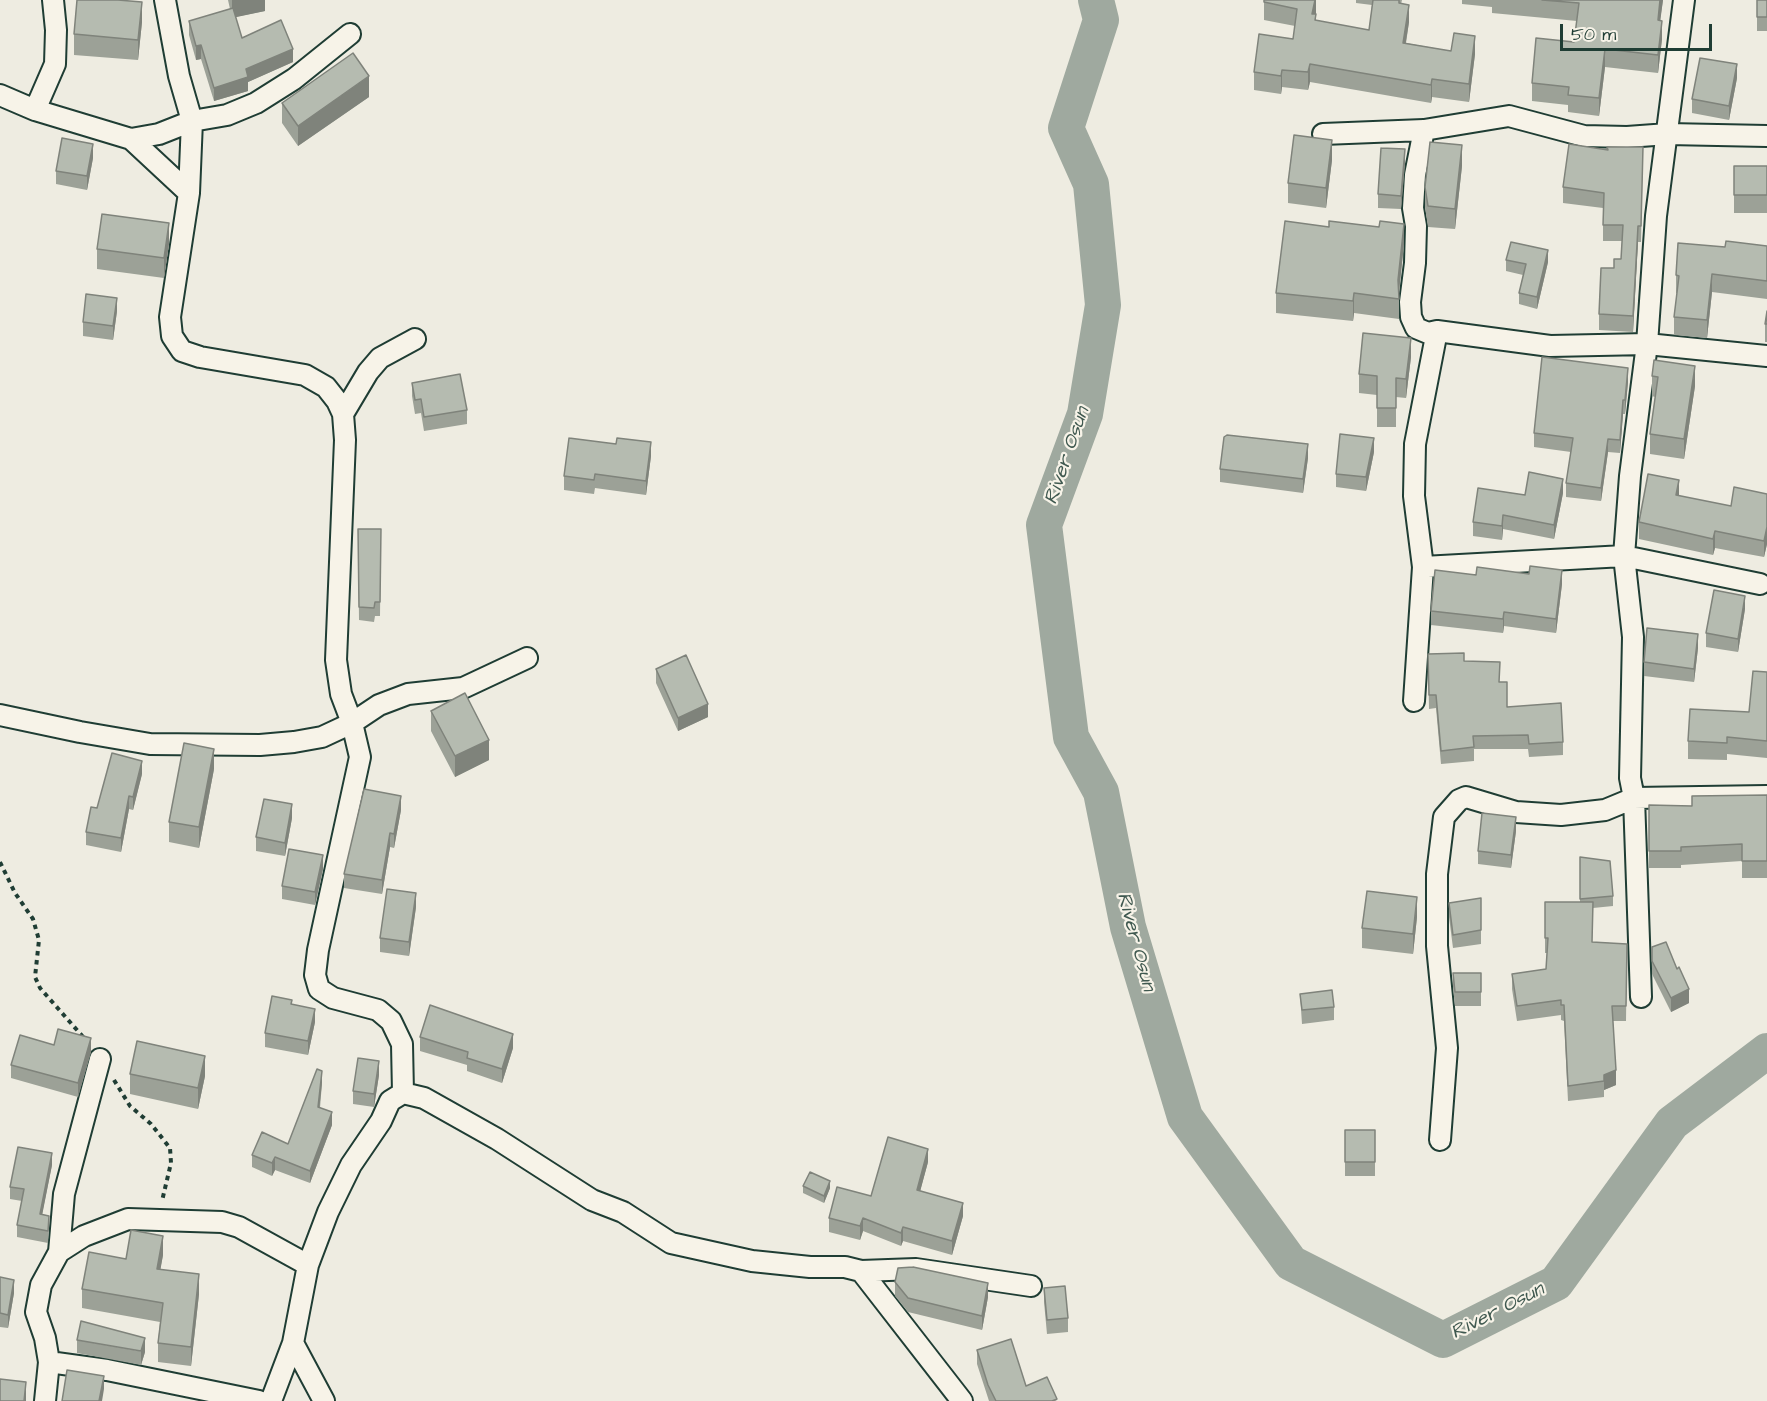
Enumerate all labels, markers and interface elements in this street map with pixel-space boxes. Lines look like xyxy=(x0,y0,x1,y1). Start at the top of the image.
scale bar xyxy=(1563,12,1714,50)
text: 50 m xyxy=(1571,22,1616,47)
water label: River Osun xyxy=(1040,404,1096,508)
water label: River Osun xyxy=(1110,890,1160,994)
water label: River Osun xyxy=(1448,1278,1548,1346)

